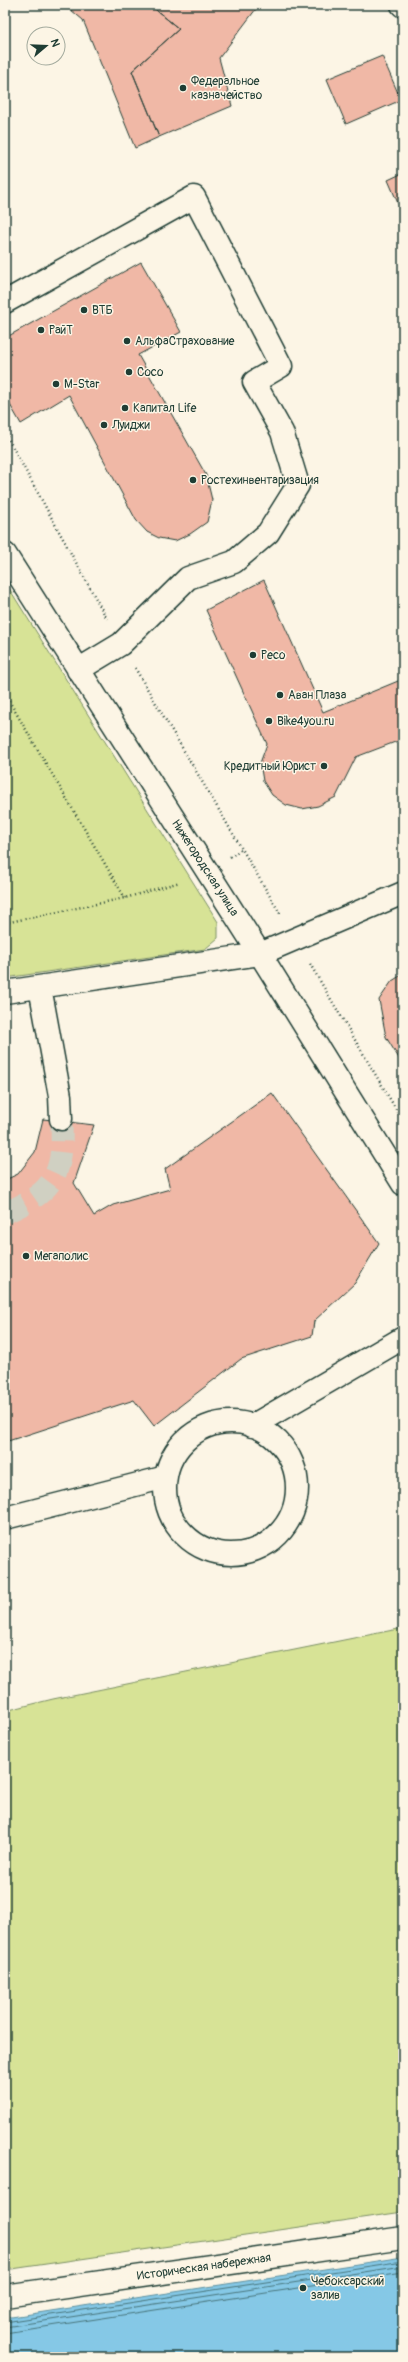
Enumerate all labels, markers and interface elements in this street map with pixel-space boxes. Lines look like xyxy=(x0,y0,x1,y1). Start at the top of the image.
north arrow xyxy=(26,26,66,66)
text: N xyxy=(48,37,63,49)
place label: Федеральное казначейство xyxy=(191,74,263,103)
marker: Федеральное казначейство xyxy=(178,83,188,93)
place label: ВТБ xyxy=(92,303,113,318)
marker: ВТБ xyxy=(79,305,89,315)
place label: РайТ xyxy=(49,323,73,338)
marker: РайТ xyxy=(36,325,46,335)
place label: АльфаСтрахование xyxy=(135,334,235,349)
marker: АльфаСтрахование xyxy=(122,336,132,346)
place label: Сосо xyxy=(137,365,164,380)
marker: Сосо xyxy=(124,367,134,377)
place label: M-Star xyxy=(64,377,100,392)
marker: M-Star xyxy=(51,379,61,389)
place label: Капитал Life xyxy=(133,401,196,416)
marker: Капитал Life xyxy=(120,403,130,413)
place label: Луиджи xyxy=(111,418,151,433)
marker: Луиджи xyxy=(99,420,109,430)
place label: Ростехинвентаризация xyxy=(201,473,319,488)
marker: Ростехинвентаризация xyxy=(188,475,198,485)
place label: Ресо xyxy=(261,648,286,663)
marker: Ресо xyxy=(248,650,258,660)
place label: Аван Плаза xyxy=(288,688,347,703)
marker: Аван Плаза xyxy=(275,690,285,700)
place label: Bike4you.ru xyxy=(277,714,334,729)
marker: Bike4you.ru xyxy=(264,716,274,726)
place label: Кредитный Юрист xyxy=(224,759,316,774)
marker: Кредитный Юрист xyxy=(319,761,329,771)
street label: Нижегородская улица xyxy=(168,817,242,920)
place label: Мегаполис xyxy=(34,1249,89,1264)
marker: Мегаполис xyxy=(21,1251,31,1261)
street label: Историческая набережная xyxy=(136,2250,272,2284)
place label: Чебоксарский залив xyxy=(311,2274,385,2303)
marker: Чебоксарский залив xyxy=(298,2283,308,2293)

